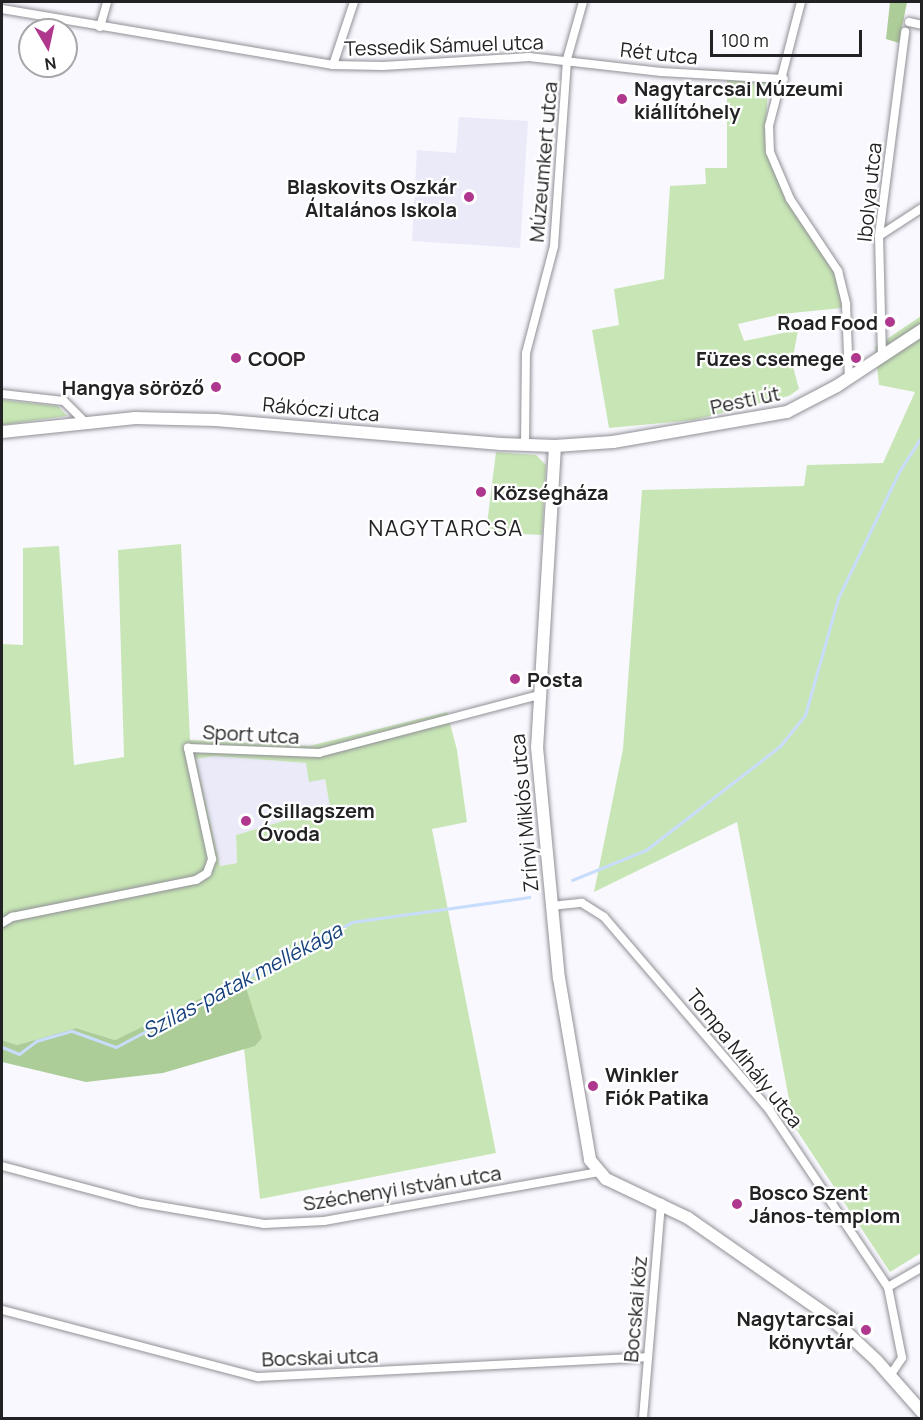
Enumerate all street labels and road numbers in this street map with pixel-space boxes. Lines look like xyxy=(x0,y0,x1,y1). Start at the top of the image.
street label: Tessedik Sámuel utca xyxy=(344,30,544,60)
street label: Rét utca xyxy=(619,37,699,69)
street label: Múzeumkert utca xyxy=(524,81,562,243)
street label: Ibolya utca xyxy=(852,141,886,243)
street label: Pesti út xyxy=(708,381,782,419)
street label: Rákóczi utca xyxy=(262,392,380,426)
street label: Sport utca xyxy=(202,719,300,749)
street label: Zrínyi Miklós utca xyxy=(505,733,543,893)
street label: Tompa Mihály utca xyxy=(682,984,808,1132)
street label: Széchenyi István utca xyxy=(301,1160,503,1216)
street label: Bocskai köz xyxy=(618,1255,652,1363)
street label: Bocskai utca xyxy=(261,1343,379,1371)

